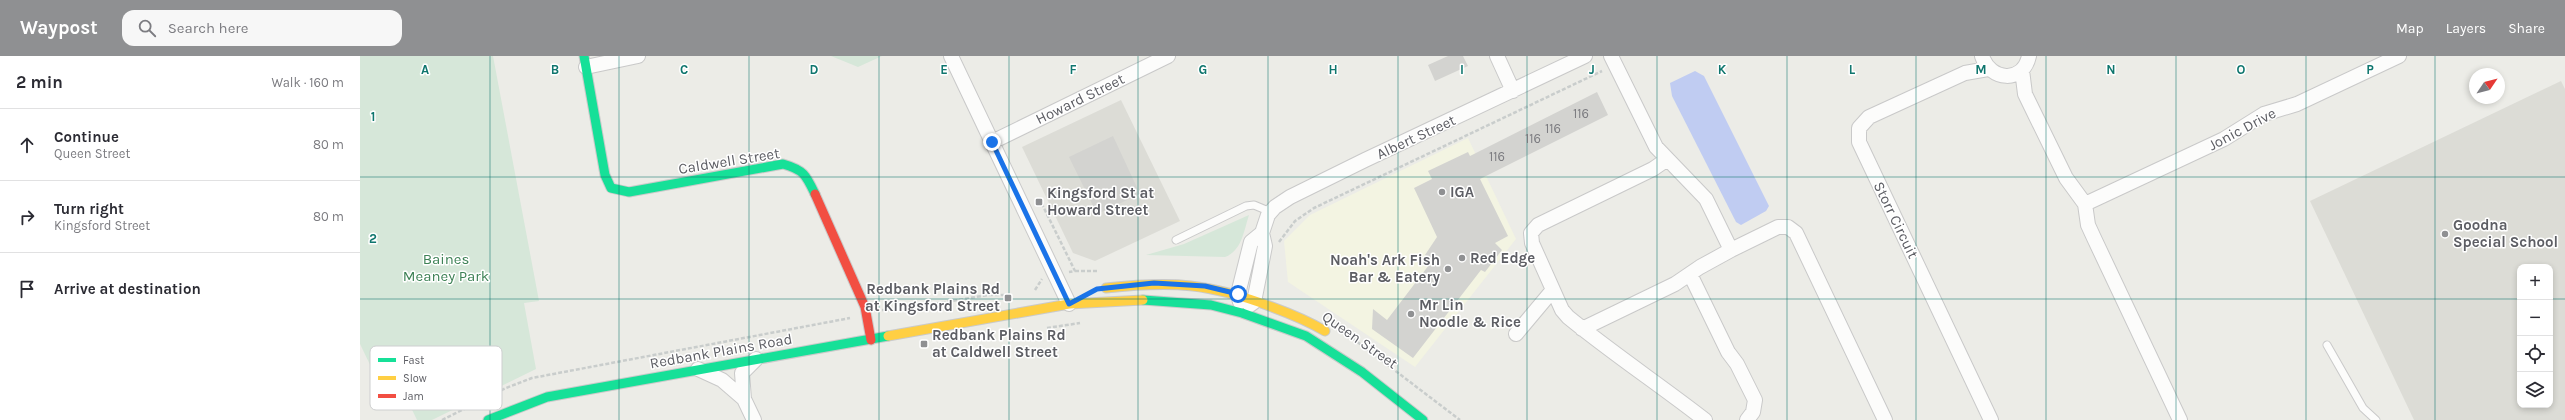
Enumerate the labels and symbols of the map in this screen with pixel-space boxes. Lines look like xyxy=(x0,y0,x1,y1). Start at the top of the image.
text: A xyxy=(421,62,429,77)
text: B xyxy=(551,62,559,77)
text: C xyxy=(680,62,688,77)
text: D xyxy=(810,62,819,77)
text: E xyxy=(940,62,948,77)
text: F xyxy=(1069,62,1077,77)
text: G xyxy=(1199,62,1207,77)
text: H xyxy=(1328,62,1338,77)
text: I xyxy=(1460,62,1464,77)
text: J xyxy=(1589,62,1595,77)
text: K xyxy=(1718,62,1727,77)
text: L xyxy=(1849,62,1856,77)
text: M xyxy=(1975,62,1987,77)
text: N xyxy=(2106,62,2116,77)
text: O xyxy=(2237,62,2246,77)
text: P xyxy=(2366,62,2374,77)
north arrow xyxy=(2469,68,2505,104)
street label: Howard Street xyxy=(1033,70,1128,128)
street label: Jonic Drive xyxy=(2205,104,2279,154)
house number: 116 xyxy=(1573,106,1589,121)
text: 1 xyxy=(371,109,375,124)
street label: Albert Street xyxy=(1374,111,1459,163)
house number: 116 xyxy=(1545,121,1561,136)
house number: 116 xyxy=(1525,131,1541,146)
route end xyxy=(983,133,1001,151)
street label: Caldwell Street xyxy=(677,144,781,178)
house number: 116 xyxy=(1489,149,1505,164)
street label: Storr Circuit xyxy=(1870,179,1923,262)
place label: IGA xyxy=(1450,183,1475,201)
place label: Kingsford St at Howard Street xyxy=(1047,184,1154,219)
marker: IGA xyxy=(1437,187,1447,197)
marker: Kingsford St at Howard Street xyxy=(1034,197,1044,207)
place label: Goodna Special School xyxy=(2453,216,2558,251)
marker: Goodna Special School xyxy=(2440,229,2450,239)
text: 2 xyxy=(369,231,377,246)
place label: Red Edge xyxy=(1470,249,1535,267)
park label: Baines Meaney Park xyxy=(403,250,489,285)
place label: Noah's Ark Fish Bar & Eatery xyxy=(1330,251,1440,286)
marker: Red Edge xyxy=(1457,253,1467,263)
marker: Noah's Ark Fish Bar & Eatery xyxy=(1443,264,1453,274)
place label: Redbank Plains Rd at Kingsford Street xyxy=(865,280,1000,315)
route start xyxy=(1229,285,1247,303)
marker: Redbank Plains Rd at Kingsford Street xyxy=(1003,293,1013,303)
place label: Mr Lin Noodle & Rice xyxy=(1419,296,1521,331)
street label: Queen Street xyxy=(1319,307,1402,373)
marker: Mr Lin Noodle & Rice xyxy=(1406,309,1416,319)
place label: Redbank Plains Rd at Caldwell Street xyxy=(932,326,1066,361)
street label: Redbank Plains Road xyxy=(648,330,794,372)
marker: Redbank Plains Rd at Caldwell Street xyxy=(919,339,929,349)
legend xyxy=(370,346,502,410)
text: Fast xyxy=(403,354,424,367)
text: Slow xyxy=(403,372,427,385)
text: Jam xyxy=(403,390,424,403)

